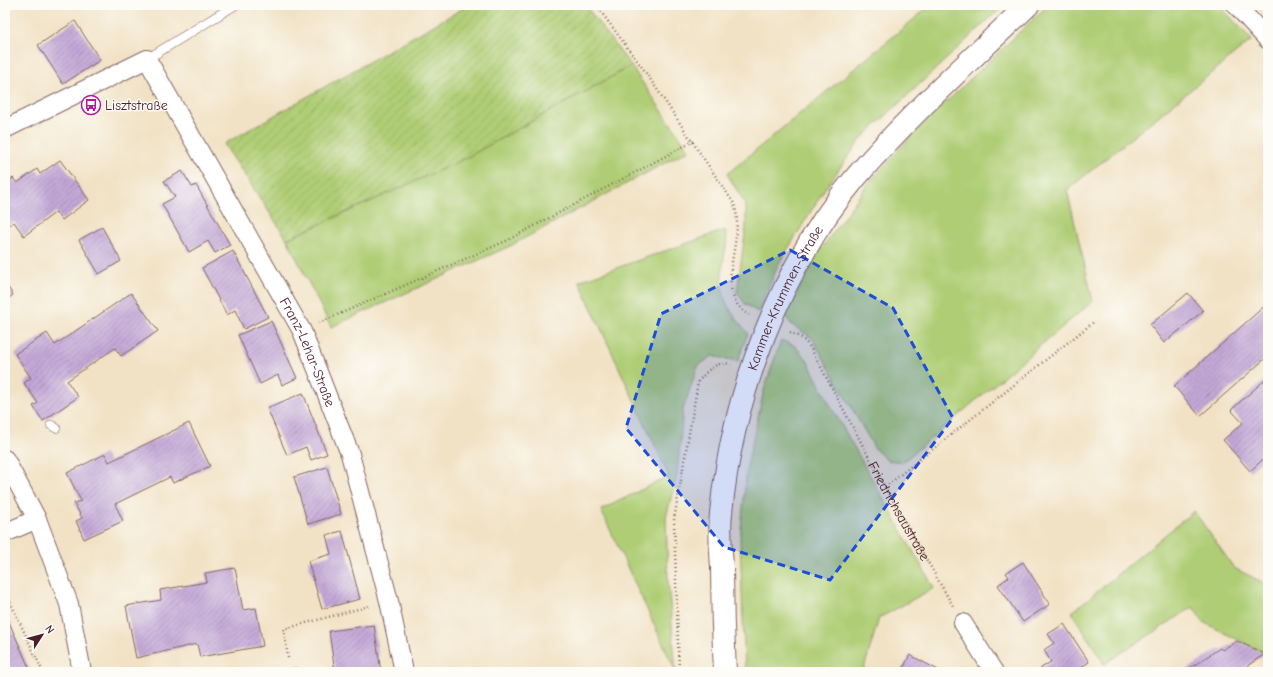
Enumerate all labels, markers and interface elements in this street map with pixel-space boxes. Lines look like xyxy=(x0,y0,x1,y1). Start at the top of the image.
bus stop icon: Lisztstraße xyxy=(80,94,102,116)
place label: Lisztstraße xyxy=(105,97,168,114)
street label: Kammer-Krummen-Straße xyxy=(744,222,827,373)
street label: Franz-Lehar-Straße xyxy=(276,295,339,409)
street label: Friedrichsaustraße xyxy=(864,459,933,564)
north arrow xyxy=(22,615,62,655)
text: N xyxy=(42,623,57,636)

